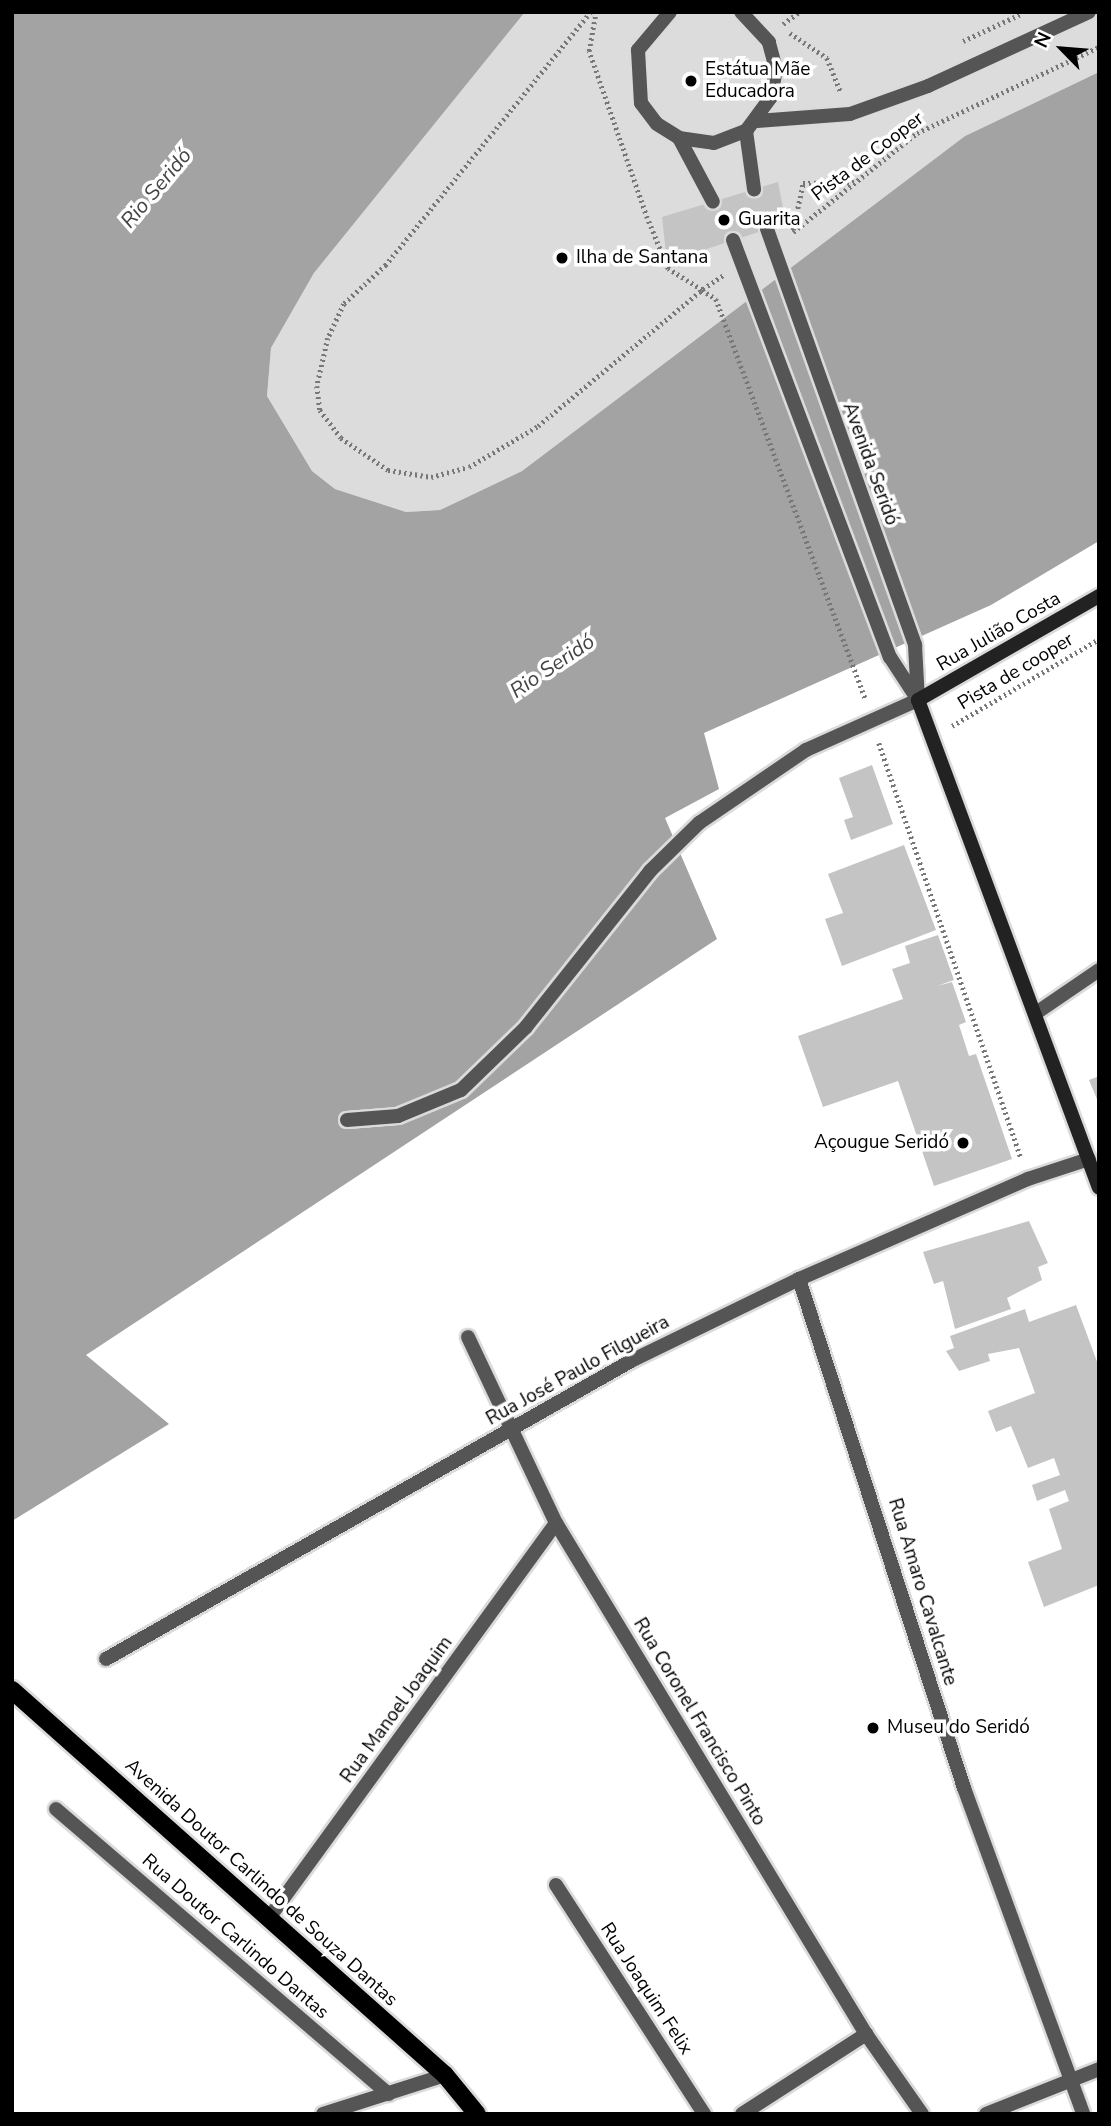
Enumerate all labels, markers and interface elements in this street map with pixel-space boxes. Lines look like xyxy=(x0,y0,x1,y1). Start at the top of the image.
north arrow xyxy=(1027,14,1097,84)
text: N xyxy=(1028,28,1058,52)
place label: Estátua Mãe Educadora xyxy=(705,59,810,103)
marker: Estátua Mãe Educadora xyxy=(683,73,699,89)
street label: Pista de Cooper xyxy=(807,107,929,207)
water label: Rio Seridó xyxy=(115,143,197,233)
place label: Guarita xyxy=(738,209,800,231)
marker: Guarita xyxy=(716,212,732,228)
place label: Ilha de Santana xyxy=(576,247,708,269)
marker: Ilha de Santana xyxy=(554,250,570,266)
street label: Avenida Seridó xyxy=(837,400,903,528)
street label: Rua Julião Costa xyxy=(933,587,1065,677)
water label: Rio Seridó xyxy=(505,629,599,703)
street label: Pista de cooper xyxy=(954,629,1078,715)
place label: Açougue Seridó xyxy=(814,1132,949,1154)
marker: Açougue Seridó xyxy=(955,1135,971,1151)
street label: Rua José Paulo Filgueira xyxy=(482,1311,674,1431)
street label: Rua Amaro Cavalcante xyxy=(883,1496,961,1688)
street label: Rua Coronel Francisco Pinto xyxy=(628,1614,770,1830)
street label: Rua Manoel Joaquim xyxy=(336,1632,458,1788)
place label: Museu do Seridó xyxy=(887,1717,1030,1739)
marker: Museu do Seridó xyxy=(865,1720,881,1736)
street label: Avenida Doutor Carlindo de Souza Dantas xyxy=(120,1755,402,2011)
street label: Rua Doutor Carlindo Dantas xyxy=(137,1850,333,2024)
street label: Rua Joaquim Felix xyxy=(595,1919,697,2059)

